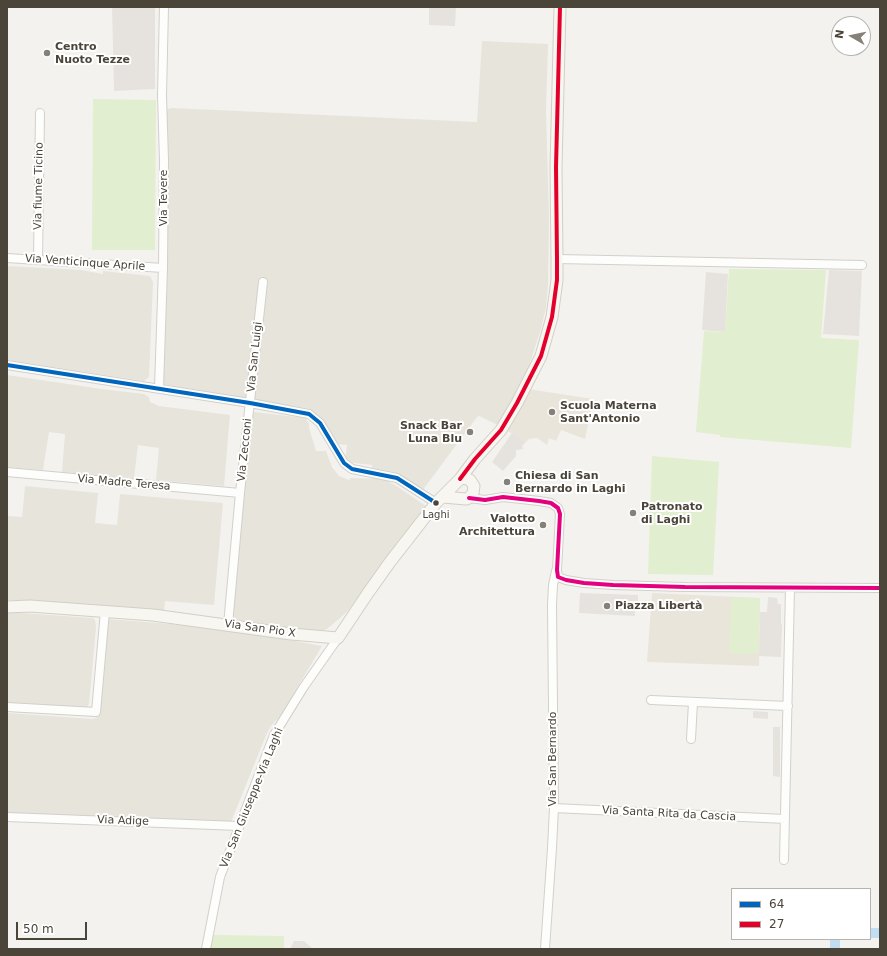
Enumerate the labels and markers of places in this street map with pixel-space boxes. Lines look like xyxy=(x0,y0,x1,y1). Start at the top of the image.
place label: Centro Nuoto Tezze xyxy=(55,40,130,66)
marker: Centro Nuoto Tezze xyxy=(42,48,52,58)
place label: Scuola Materna Sant'Antonio xyxy=(560,399,657,425)
marker: Scuola Materna Sant'Antonio xyxy=(547,407,557,417)
place label: Snack Bar Luna Blu xyxy=(400,419,462,445)
marker: Snack Bar Luna Blu xyxy=(465,427,475,437)
place label: Chiesa di San Bernardo in Laghi xyxy=(515,469,626,495)
marker: Chiesa di San Bernardo in Laghi xyxy=(502,477,512,487)
marker: Laghi xyxy=(431,498,441,508)
place label: Patronato di Laghi xyxy=(641,500,702,526)
marker: Patronato di Laghi xyxy=(628,508,638,518)
place label: Laghi xyxy=(422,509,450,521)
place label: Valotto Architettura xyxy=(459,512,535,538)
marker: Valotto Architettura xyxy=(538,520,548,530)
place label: Piazza Libertà xyxy=(615,599,703,613)
marker: Piazza Libertà xyxy=(602,601,612,611)

